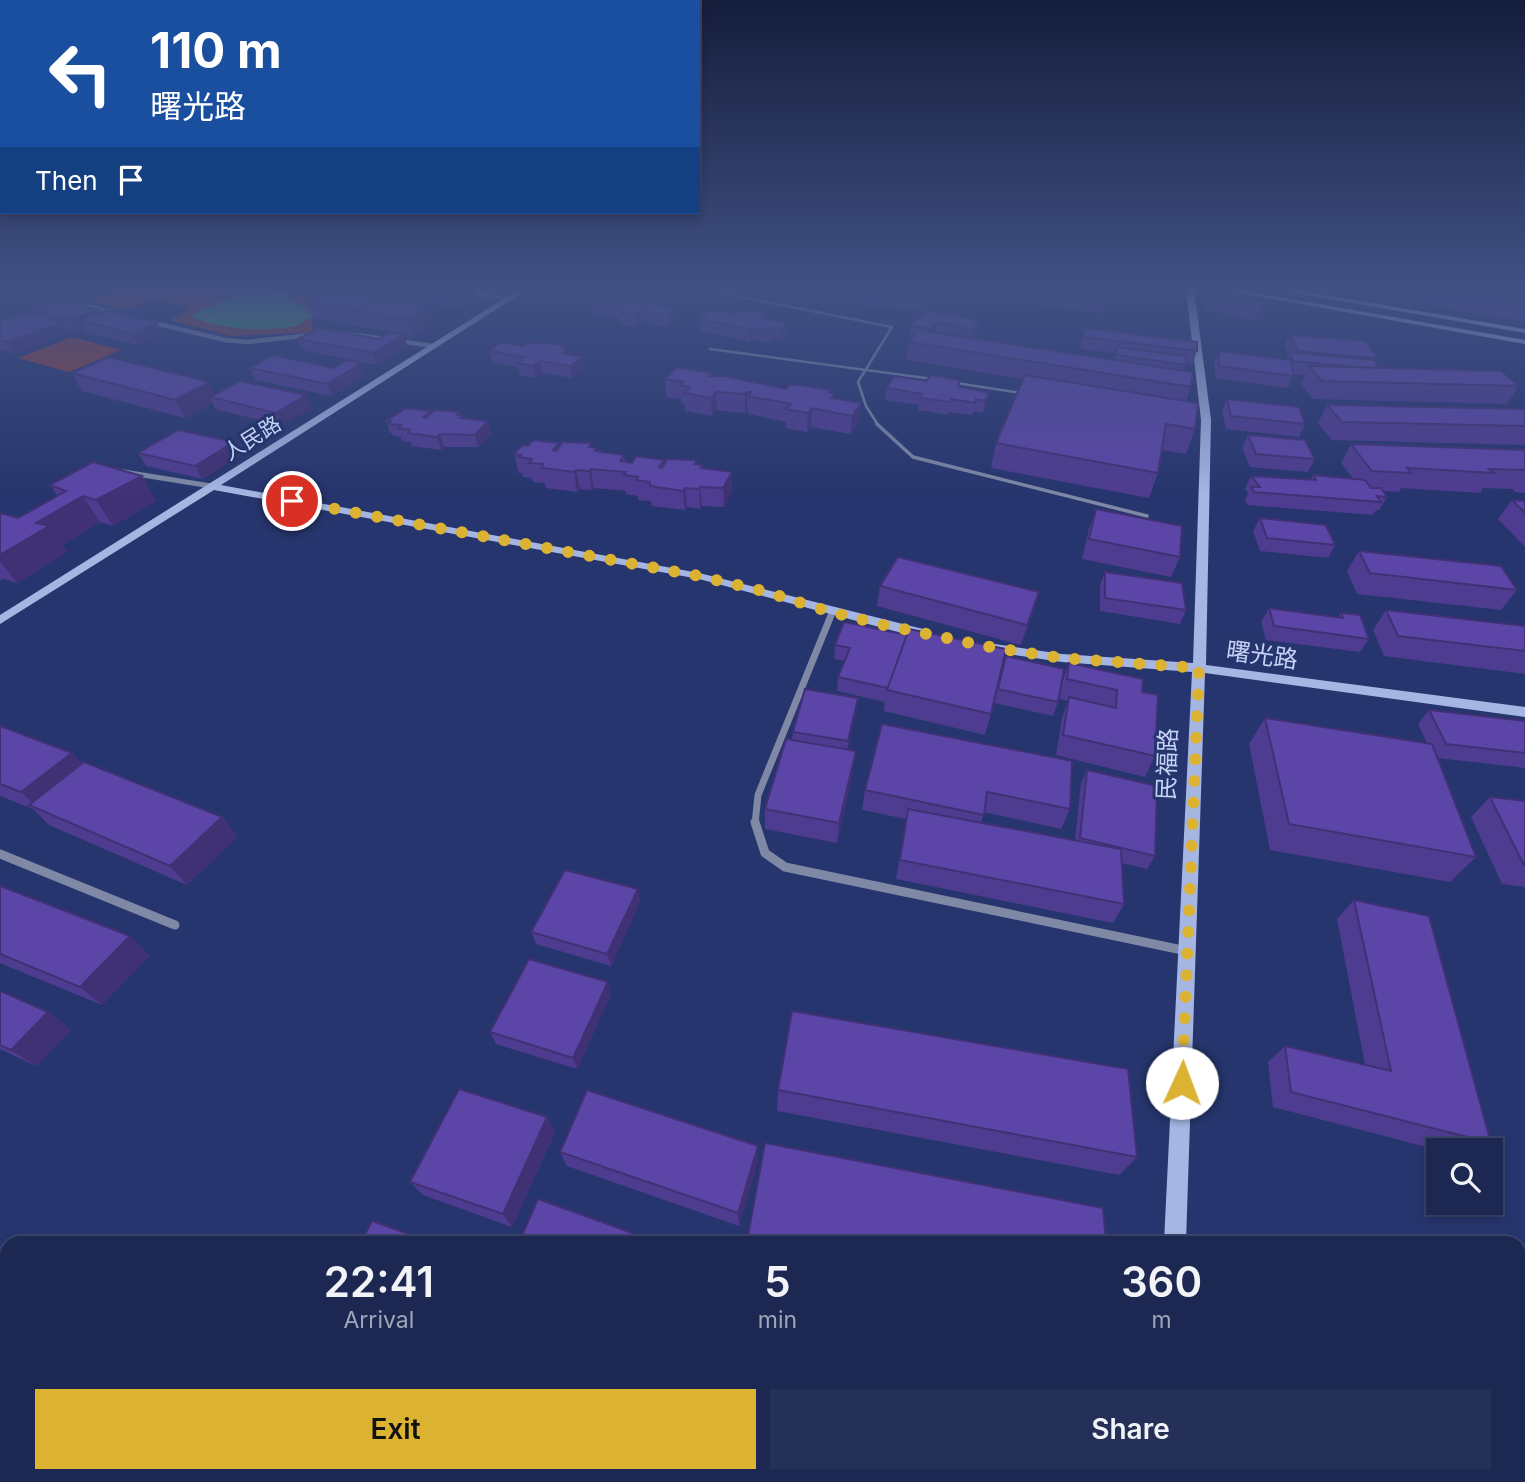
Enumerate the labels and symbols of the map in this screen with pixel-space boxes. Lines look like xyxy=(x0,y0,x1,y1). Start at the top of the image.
street label: 人民路 xyxy=(219,411,285,465)
pin xyxy=(262,471,322,531)
street label: 曙光路 xyxy=(1224,636,1300,674)
street label: 民福路 xyxy=(1151,728,1183,800)
position arrow xyxy=(1145,1046,1219,1120)

